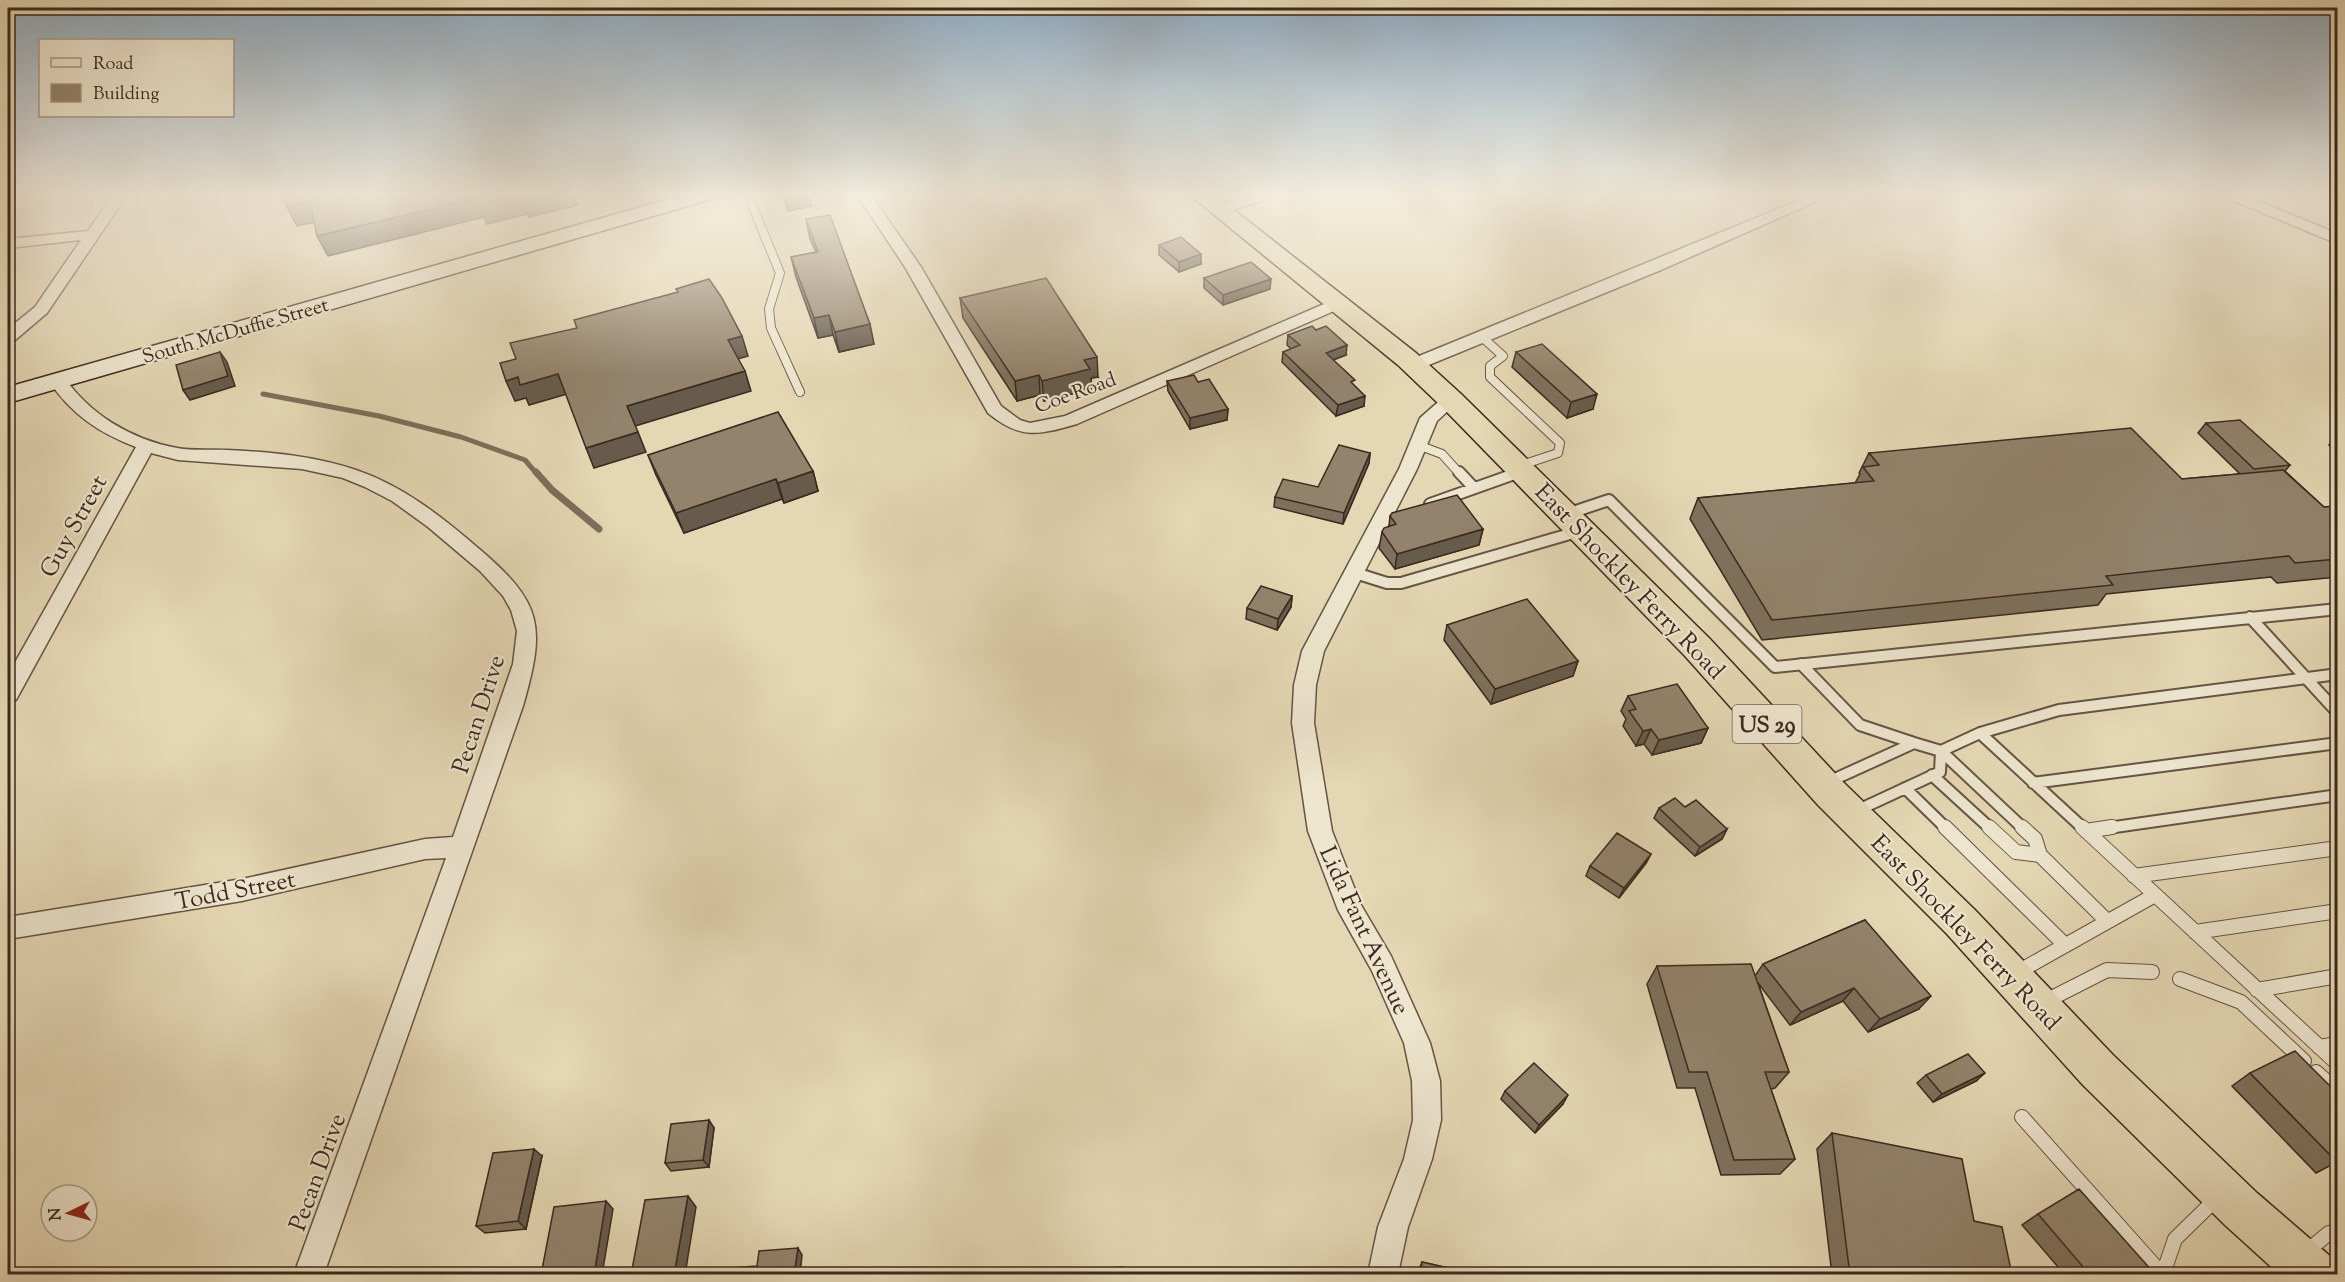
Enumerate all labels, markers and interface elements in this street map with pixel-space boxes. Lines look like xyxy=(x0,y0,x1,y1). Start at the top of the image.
legend xyxy=(39,39,234,117)
text: Road xyxy=(93,52,133,78)
text: Building xyxy=(93,82,159,108)
street label: South McDuffie Street xyxy=(139,292,333,373)
street label: Coe Road xyxy=(1031,366,1121,423)
street label: Guy Street xyxy=(33,470,117,584)
street label: East Shockley Ferry Road xyxy=(1526,477,1732,688)
street label: Pecan Drive xyxy=(445,651,515,778)
road number: US 29 xyxy=(1732,705,1802,743)
street label: East Shockley Ferry Road xyxy=(1862,828,2068,1039)
street label: Lida Fant Avenue xyxy=(1309,841,1417,1021)
street label: Todd Street xyxy=(172,864,298,920)
street label: Pecan Drive xyxy=(282,1109,356,1236)
north arrow xyxy=(39,1183,99,1243)
text: N xyxy=(45,1207,69,1221)

